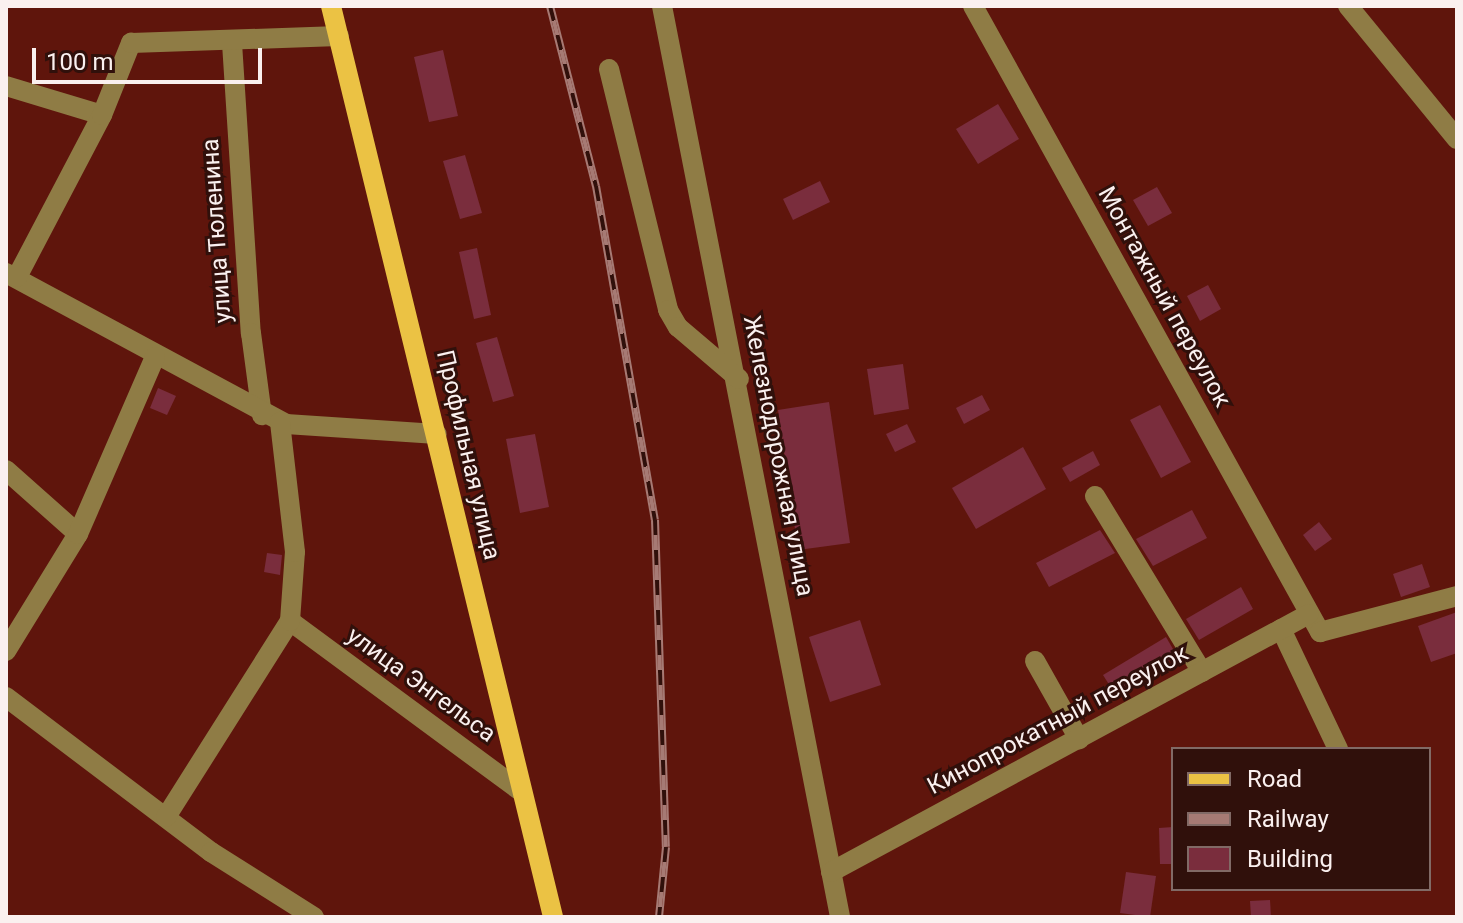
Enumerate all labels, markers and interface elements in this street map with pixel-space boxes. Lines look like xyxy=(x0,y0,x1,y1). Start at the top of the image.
scale bar xyxy=(36,32,266,82)
text: 100 m xyxy=(46,48,113,76)
street label: улица Тюленина xyxy=(196,137,238,325)
street label: Монтажный переулок xyxy=(1091,182,1237,412)
street label: Железнодорожная улица xyxy=(737,313,819,599)
street label: Профильная улица xyxy=(430,347,506,563)
street label: улица Энгельса xyxy=(341,621,501,749)
street label: Кинопрокатный переулок xyxy=(923,639,1193,801)
legend xyxy=(1171,747,1431,891)
text: Road xyxy=(1247,765,1302,793)
text: Railway xyxy=(1247,805,1329,833)
text: Building xyxy=(1247,845,1333,873)

